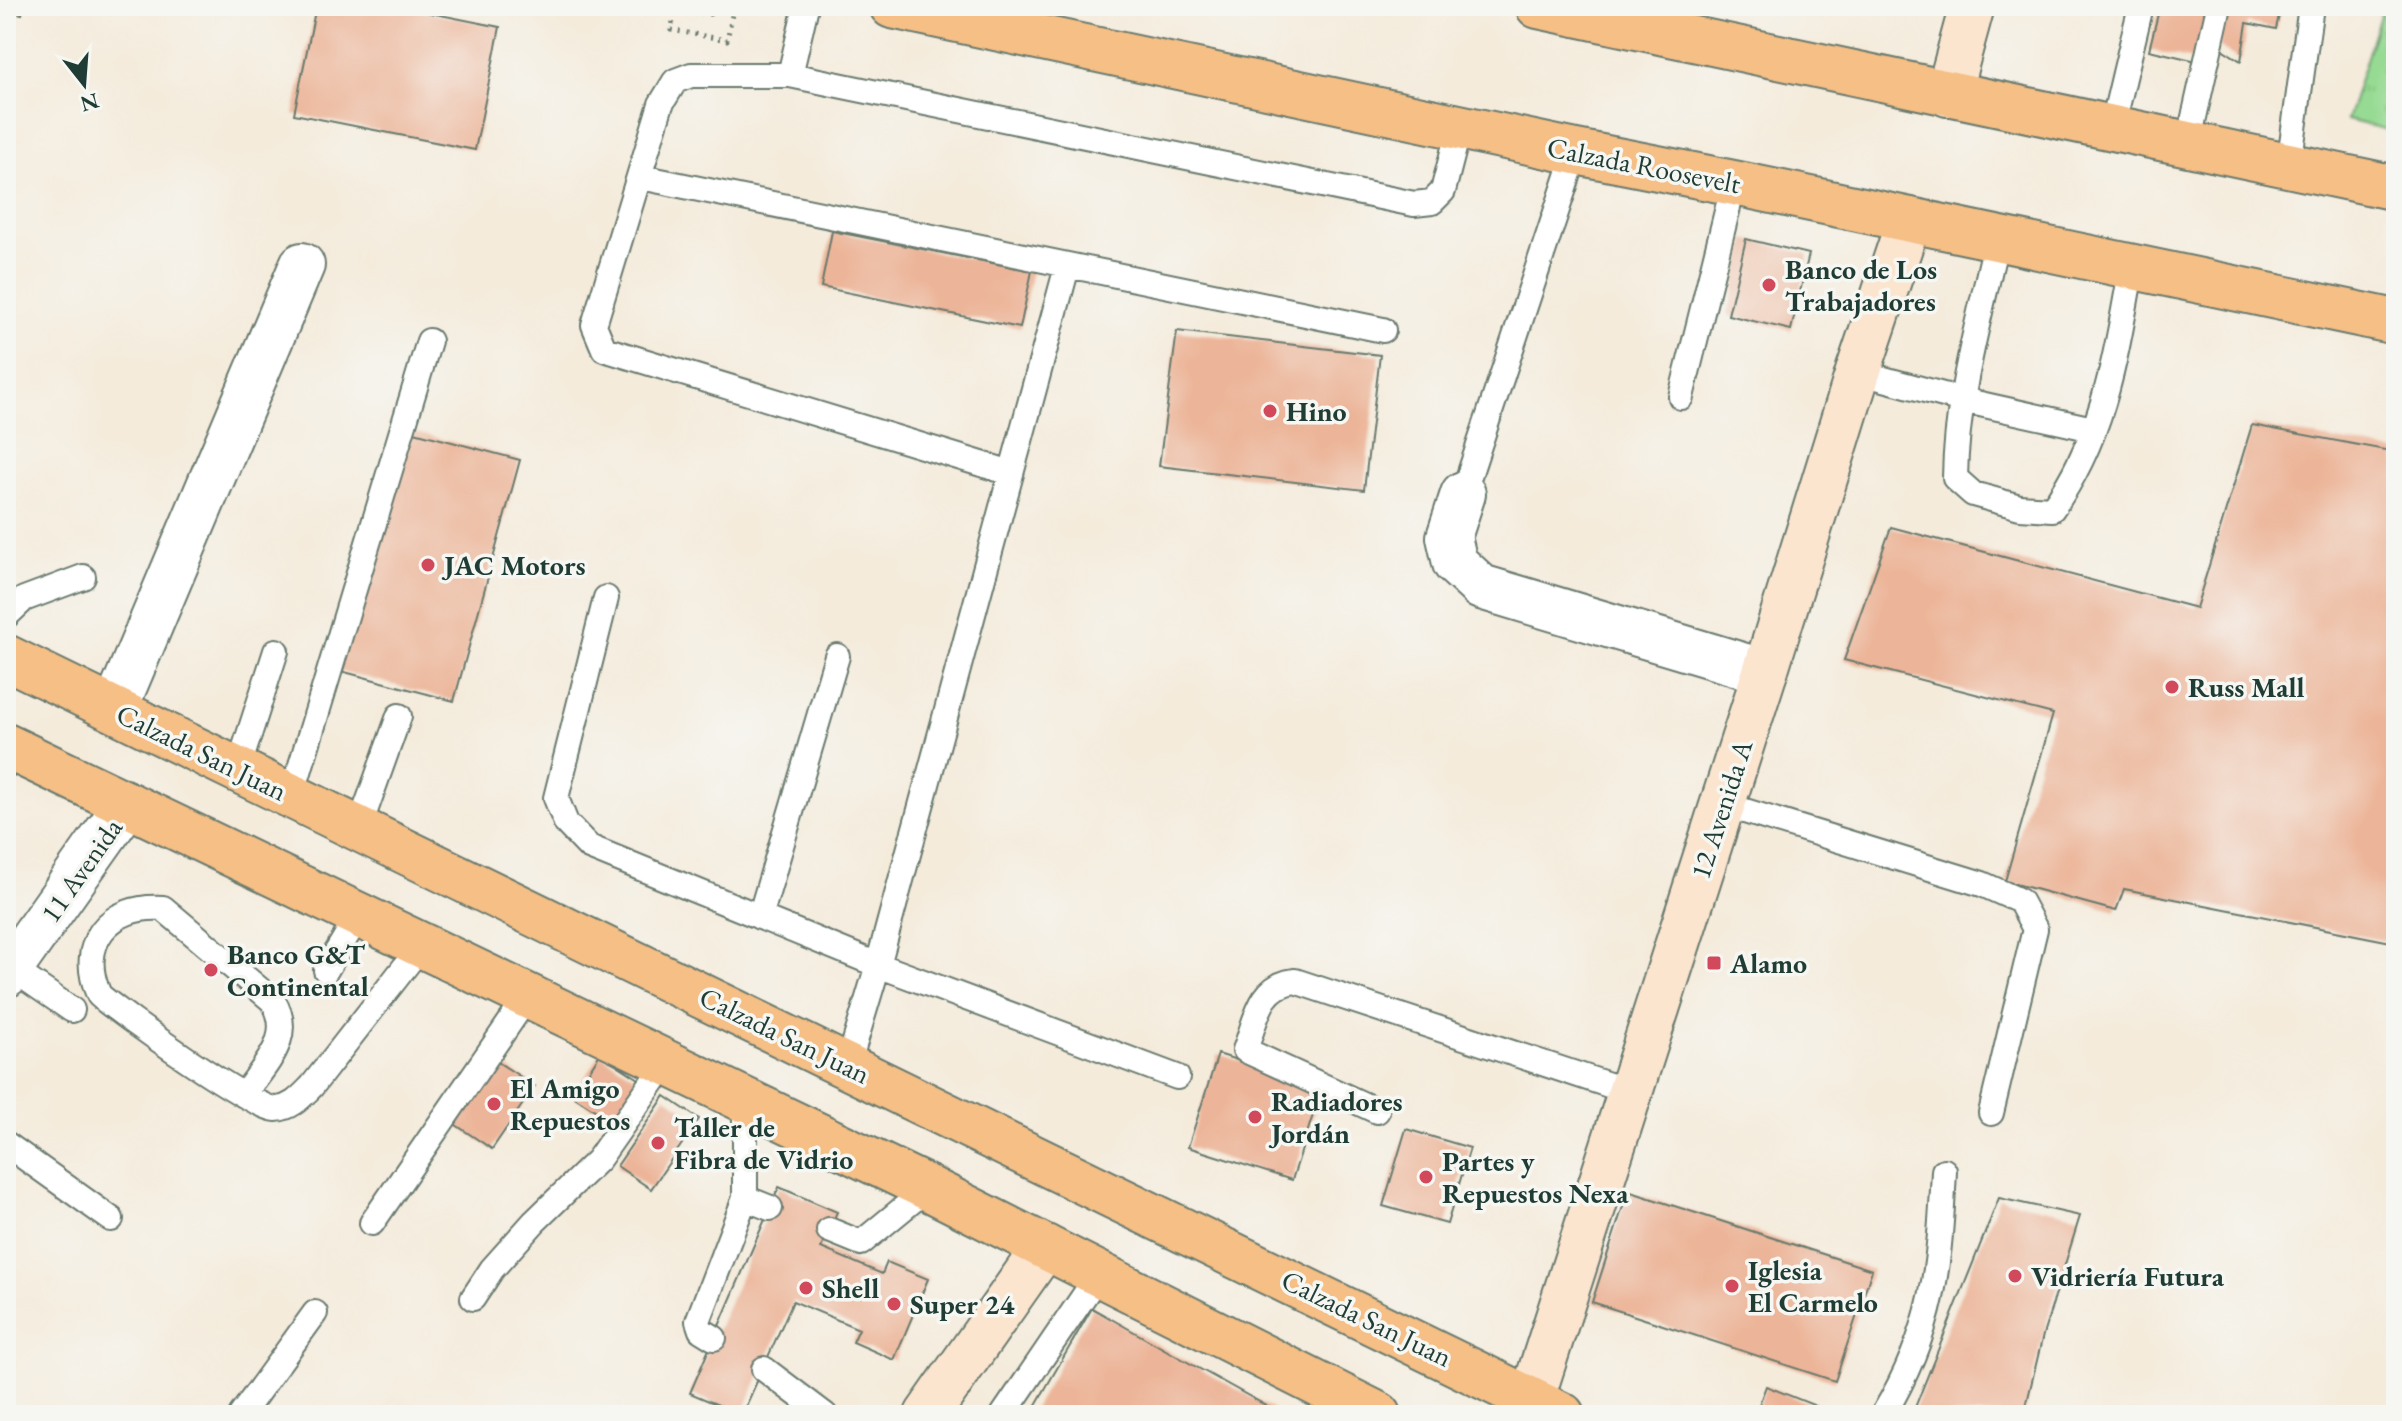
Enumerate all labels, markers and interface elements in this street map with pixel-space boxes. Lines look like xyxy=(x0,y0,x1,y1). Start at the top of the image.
north arrow xyxy=(44,44,124,124)
text: N xyxy=(77,86,102,119)
street label: Calzada Roosevelt xyxy=(1544,129,1744,201)
place label: Banco de Los Trabajadores xyxy=(1785,251,1937,319)
marker: Banco de Los Trabajadores xyxy=(1760,276,1778,294)
place label: Hino xyxy=(1286,393,1347,429)
marker: Hino xyxy=(1261,402,1279,420)
place label: JAC Motors xyxy=(441,547,586,583)
marker: JAC Motors xyxy=(419,556,437,574)
place label: Russ Mall xyxy=(2188,669,2304,705)
marker: Russ Mall xyxy=(2163,678,2181,696)
street label: Calzada San Juan xyxy=(111,695,293,809)
street label: 12 Avenida A xyxy=(1682,734,1761,883)
street label: 11 Avenida xyxy=(32,810,130,929)
place label: Banco G&T Continental xyxy=(227,936,369,1004)
place label: Alamo xyxy=(1729,945,1807,981)
marker: Alamo xyxy=(1705,954,1723,972)
marker: Banco G&T Continental xyxy=(202,961,220,979)
street label: Calzada San Juan xyxy=(694,978,876,1092)
place label: El Amigo Repuestos xyxy=(510,1070,630,1138)
place label: Radiadores Jordán xyxy=(1268,1083,1403,1151)
marker: El Amigo Repuestos xyxy=(485,1095,503,1113)
marker: Radiadores Jordán xyxy=(1246,1108,1264,1126)
place label: Taller de Fibra de Vidrio xyxy=(674,1109,853,1177)
marker: Taller de Fibra de Vidrio xyxy=(649,1134,667,1152)
place label: Partes y Repuestos Nexa xyxy=(1442,1143,1629,1211)
marker: Partes y Repuestos Nexa xyxy=(1417,1168,1435,1186)
place label: Iglesia El Carmelo xyxy=(1748,1252,1878,1320)
place label: Vidriería Futura xyxy=(2031,1258,2225,1294)
street label: Calzada San Juan xyxy=(1276,1261,1458,1375)
marker: Vidriería Futura xyxy=(2006,1267,2024,1285)
place label: Shell xyxy=(822,1270,879,1306)
marker: Iglesia El Carmelo xyxy=(1723,1277,1741,1295)
marker: Shell xyxy=(797,1279,815,1297)
place label: Super 24 xyxy=(910,1286,1015,1322)
marker: Super 24 xyxy=(885,1295,903,1313)

